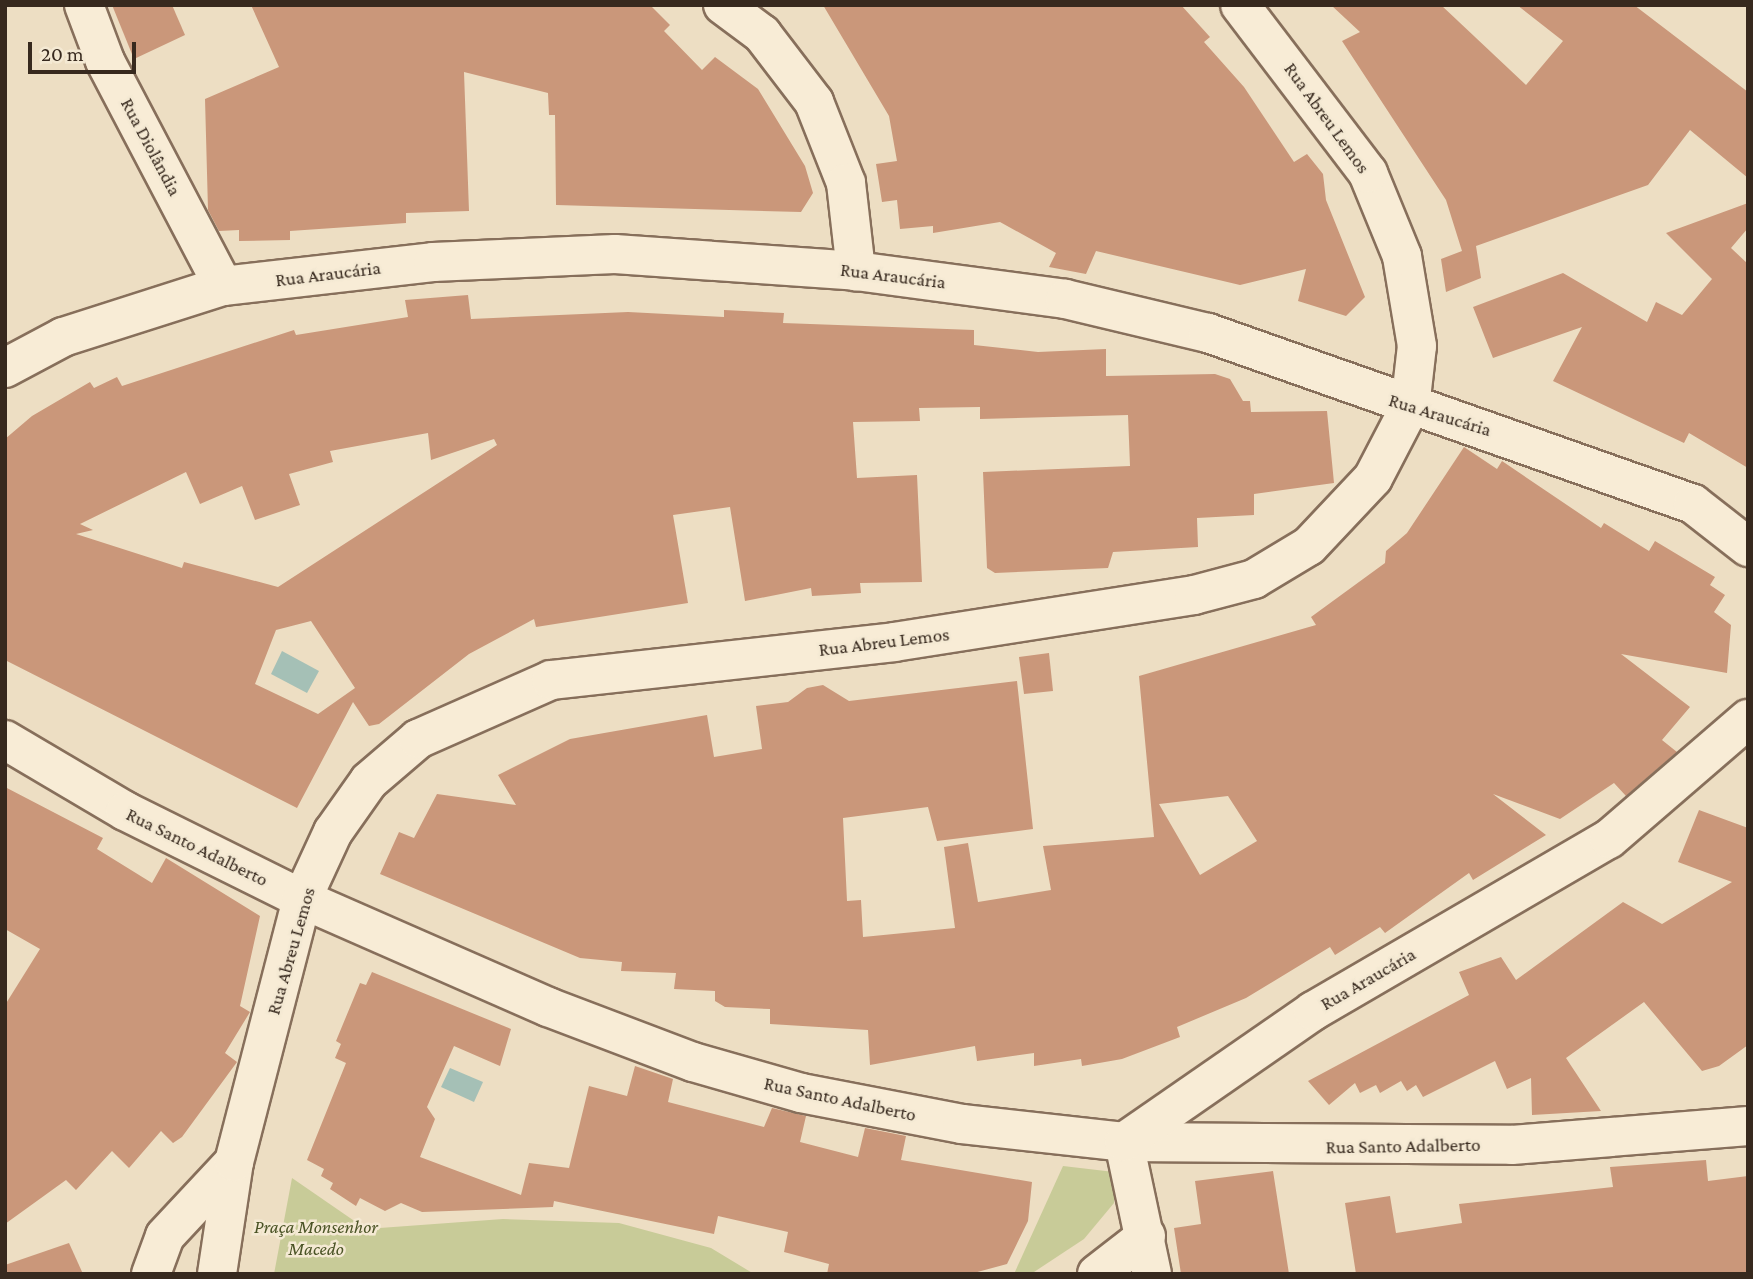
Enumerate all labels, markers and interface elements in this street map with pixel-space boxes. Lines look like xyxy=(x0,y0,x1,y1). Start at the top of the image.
scale bar xyxy=(32,28,140,72)
text: 20 m xyxy=(41,42,84,66)
street label: Rua Abreu Lemos xyxy=(1279,58,1375,178)
street label: Rua Diolândia xyxy=(116,94,186,200)
street label: Rua Araucária xyxy=(274,256,382,292)
street label: Rua Araucária xyxy=(839,258,947,294)
street label: Rua Araucária xyxy=(1386,389,1494,441)
street label: Rua Abreu Lemos xyxy=(817,623,951,661)
street label: Rua Santo Adalberto xyxy=(122,803,272,891)
street label: Rua Abreu Lemos xyxy=(262,885,320,1017)
street label: Rua Araucária xyxy=(1316,943,1420,1015)
street label: Rua Santo Adalberto xyxy=(762,1072,918,1126)
street label: Rua Santo Adalberto xyxy=(1325,1133,1481,1159)
park label: Praça Monsenhor Macedo xyxy=(254,1216,378,1260)

